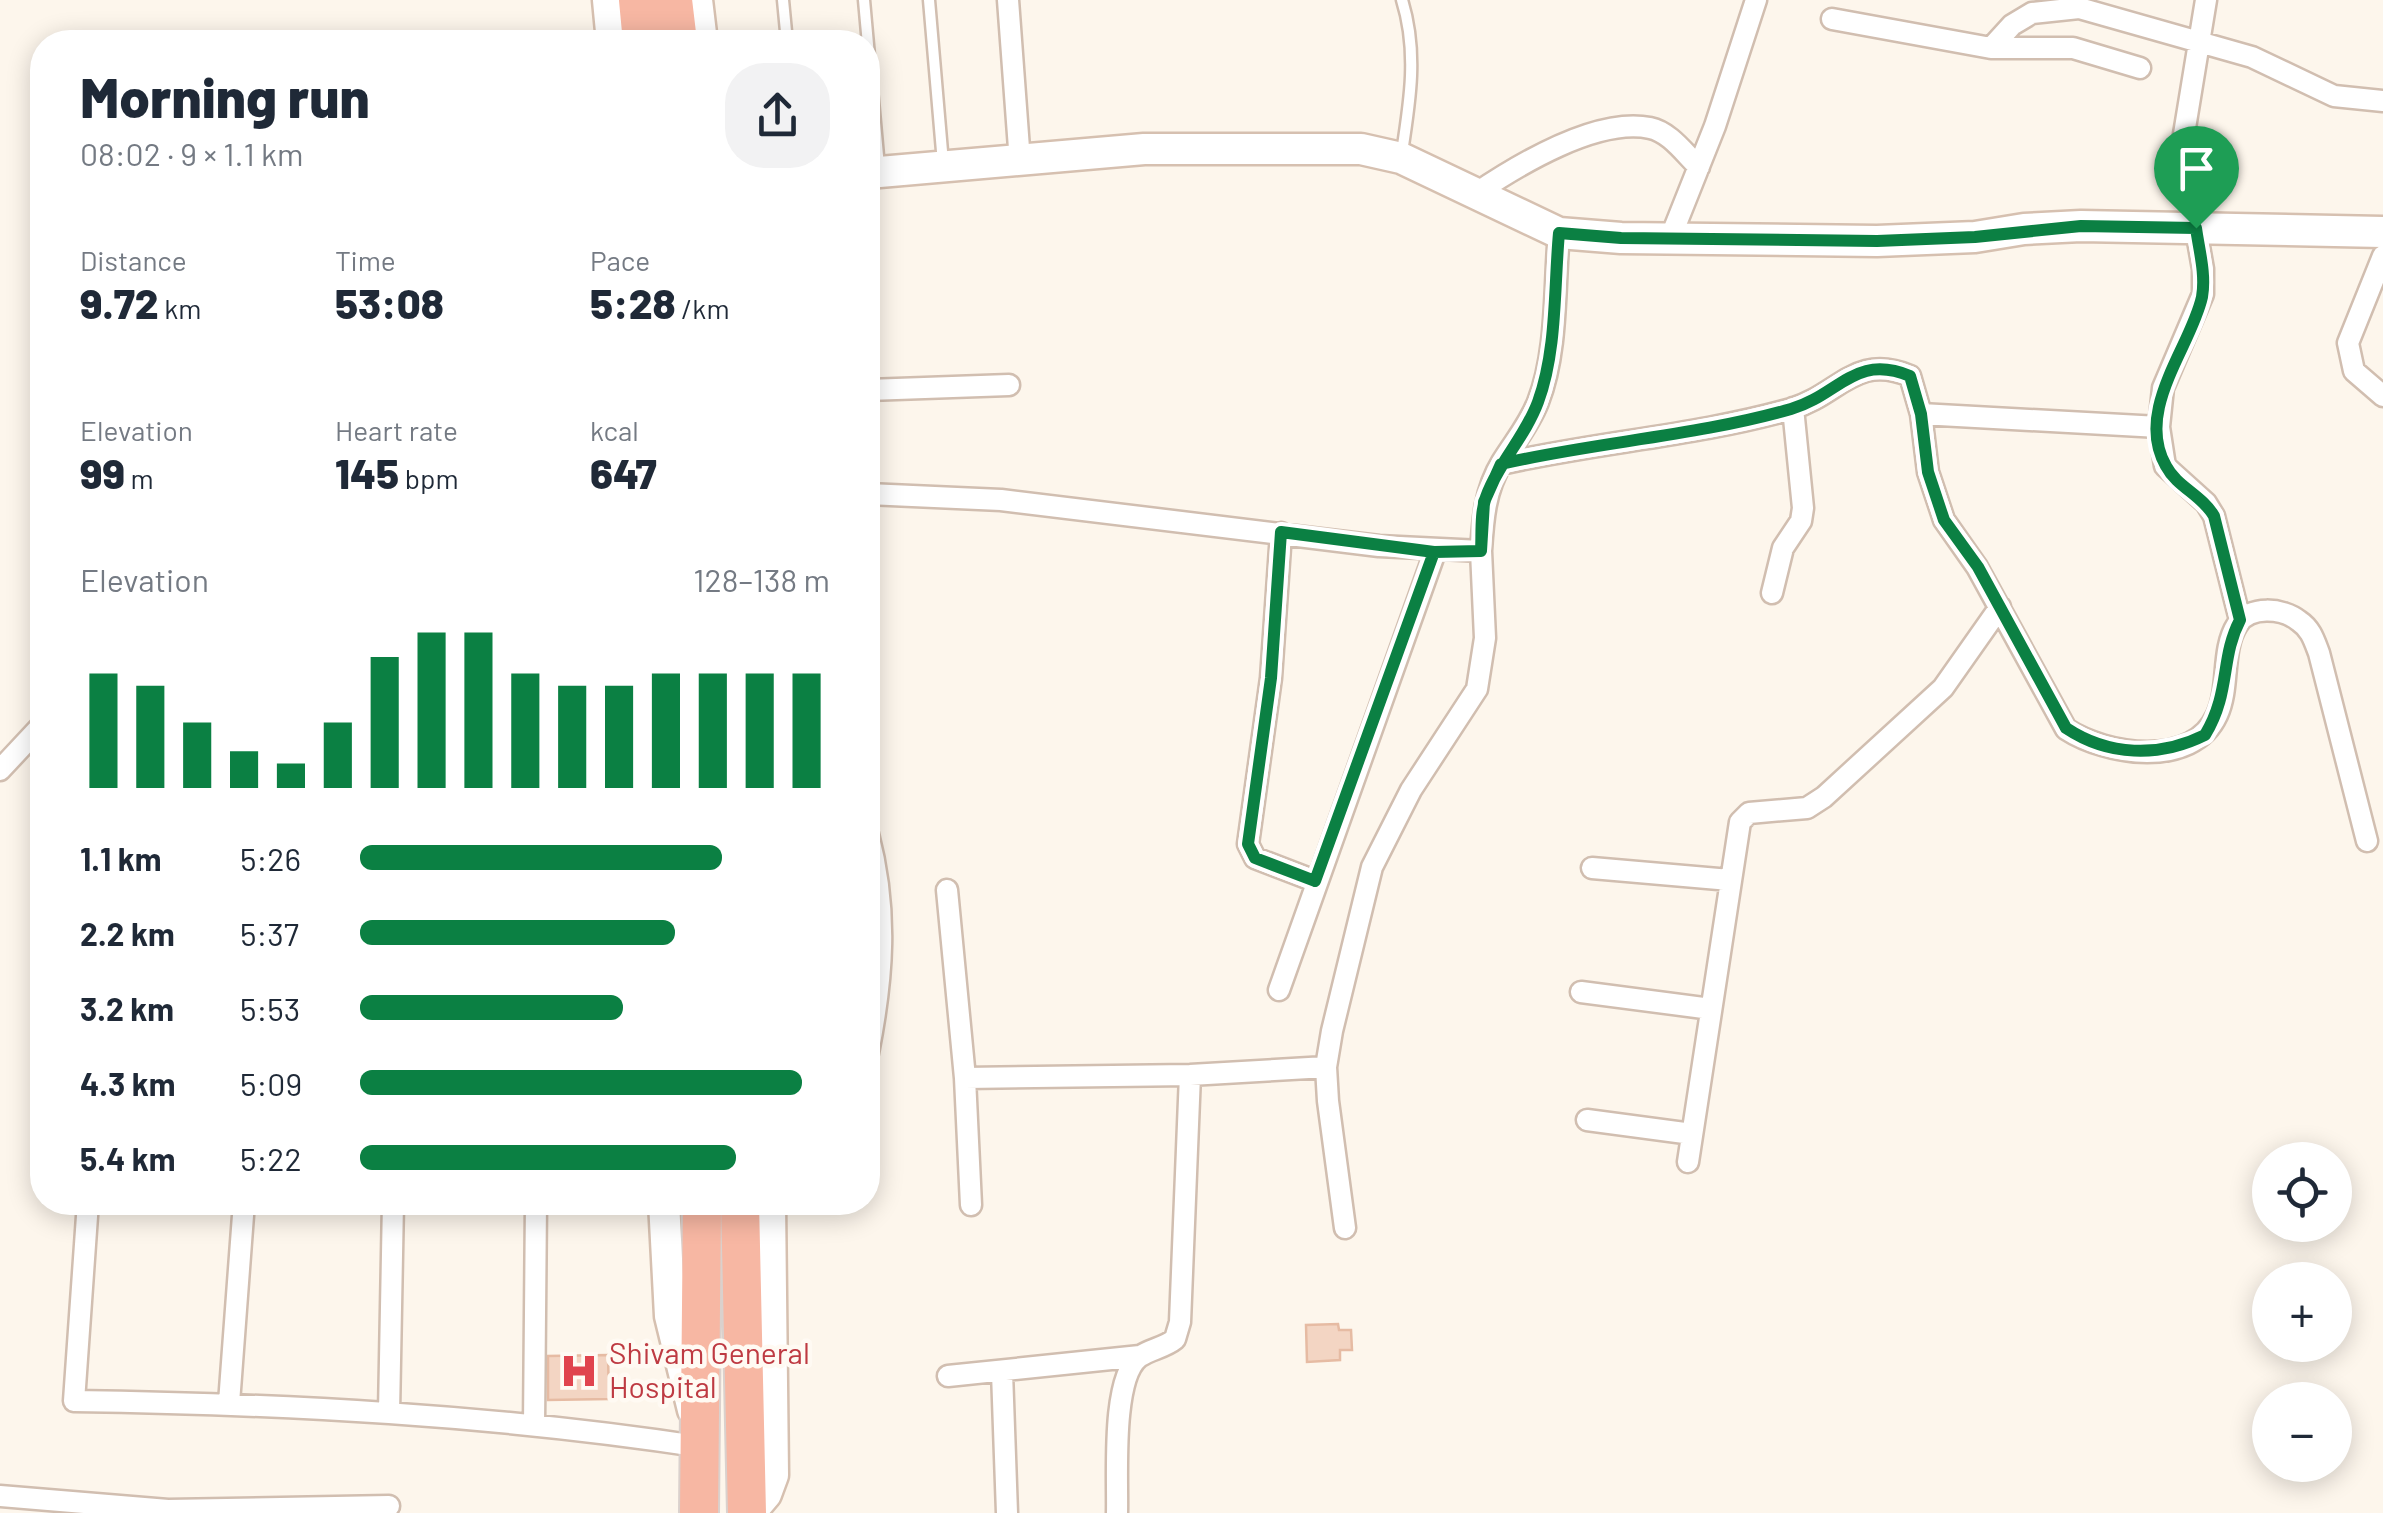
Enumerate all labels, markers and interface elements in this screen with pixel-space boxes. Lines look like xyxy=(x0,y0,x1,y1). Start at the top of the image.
text: Morning run xyxy=(80,63,370,129)
button: share xyxy=(725,63,830,168)
pin xyxy=(2154,126,2239,229)
text: 08:02 · 9 × 1.1 km xyxy=(80,134,304,172)
icon: arrive xyxy=(2169,141,2224,196)
text: Distance xyxy=(80,243,187,277)
text: Time xyxy=(335,243,396,277)
text: Pace xyxy=(590,243,650,277)
text: 9.72 xyxy=(80,277,159,327)
text: 53:08 xyxy=(335,277,444,327)
text: 5:28 xyxy=(590,277,676,327)
text: km xyxy=(159,291,201,325)
text: /km xyxy=(676,291,730,325)
text: Elevation xyxy=(80,413,193,447)
text: Heart rate xyxy=(335,413,458,447)
text: kcal xyxy=(590,413,639,447)
text: 99 xyxy=(80,447,125,497)
text: 145 xyxy=(335,447,399,497)
text: 647 xyxy=(590,447,657,497)
text: m xyxy=(125,461,154,495)
text: bpm xyxy=(399,461,459,495)
text: Elevation xyxy=(80,560,209,598)
text: 128–138 m xyxy=(693,560,830,598)
text: 1.1 km xyxy=(80,839,161,877)
text: 5:26 xyxy=(240,839,301,877)
text: 2.2 km xyxy=(80,914,175,952)
text: 5:37 xyxy=(240,914,299,952)
text: 3.2 km xyxy=(80,989,174,1027)
text: 5:53 xyxy=(240,989,300,1027)
text: 4.3 km xyxy=(80,1064,175,1102)
text: 5:09 xyxy=(240,1064,302,1102)
text: 5.4 km xyxy=(80,1139,175,1177)
text: 5:22 xyxy=(240,1139,302,1177)
map controls xyxy=(2252,1142,2352,1482)
button: locate xyxy=(2252,1142,2352,1242)
button: + xyxy=(2252,1262,2352,1362)
place label: Shivam General Hospital xyxy=(609,1334,810,1404)
hospital icon: Shivam General Hospital xyxy=(558,1350,600,1392)
button: − xyxy=(2252,1382,2352,1482)

